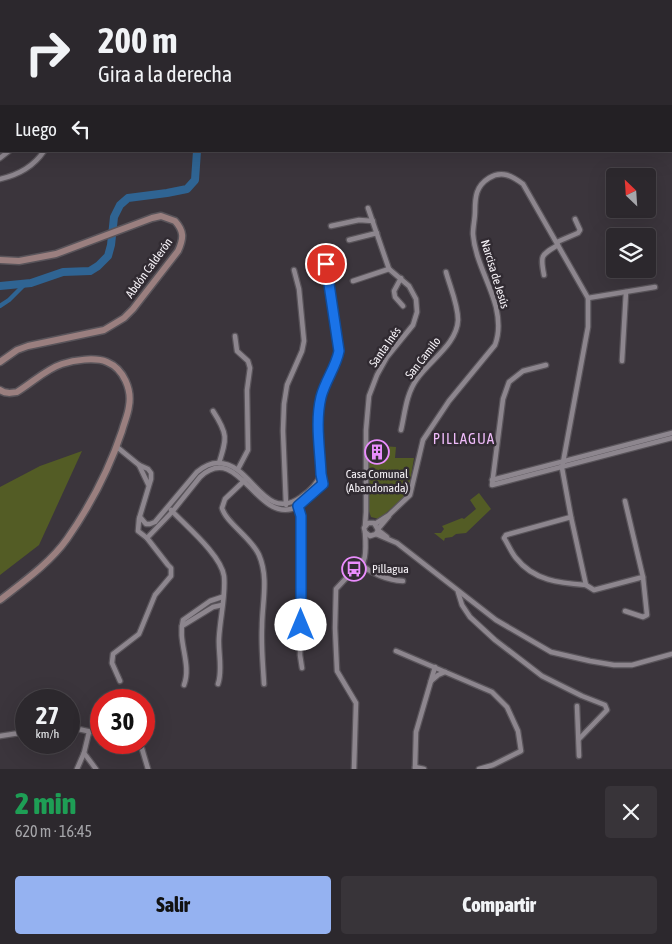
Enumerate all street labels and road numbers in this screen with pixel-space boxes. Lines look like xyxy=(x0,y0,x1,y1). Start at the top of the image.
street label: Abdón Calderón xyxy=(123,235,175,301)
street label: Narcisa de Jesús xyxy=(478,238,512,310)
street label: Santa Inés xyxy=(366,324,404,370)
street label: San Camilo xyxy=(402,334,444,382)

